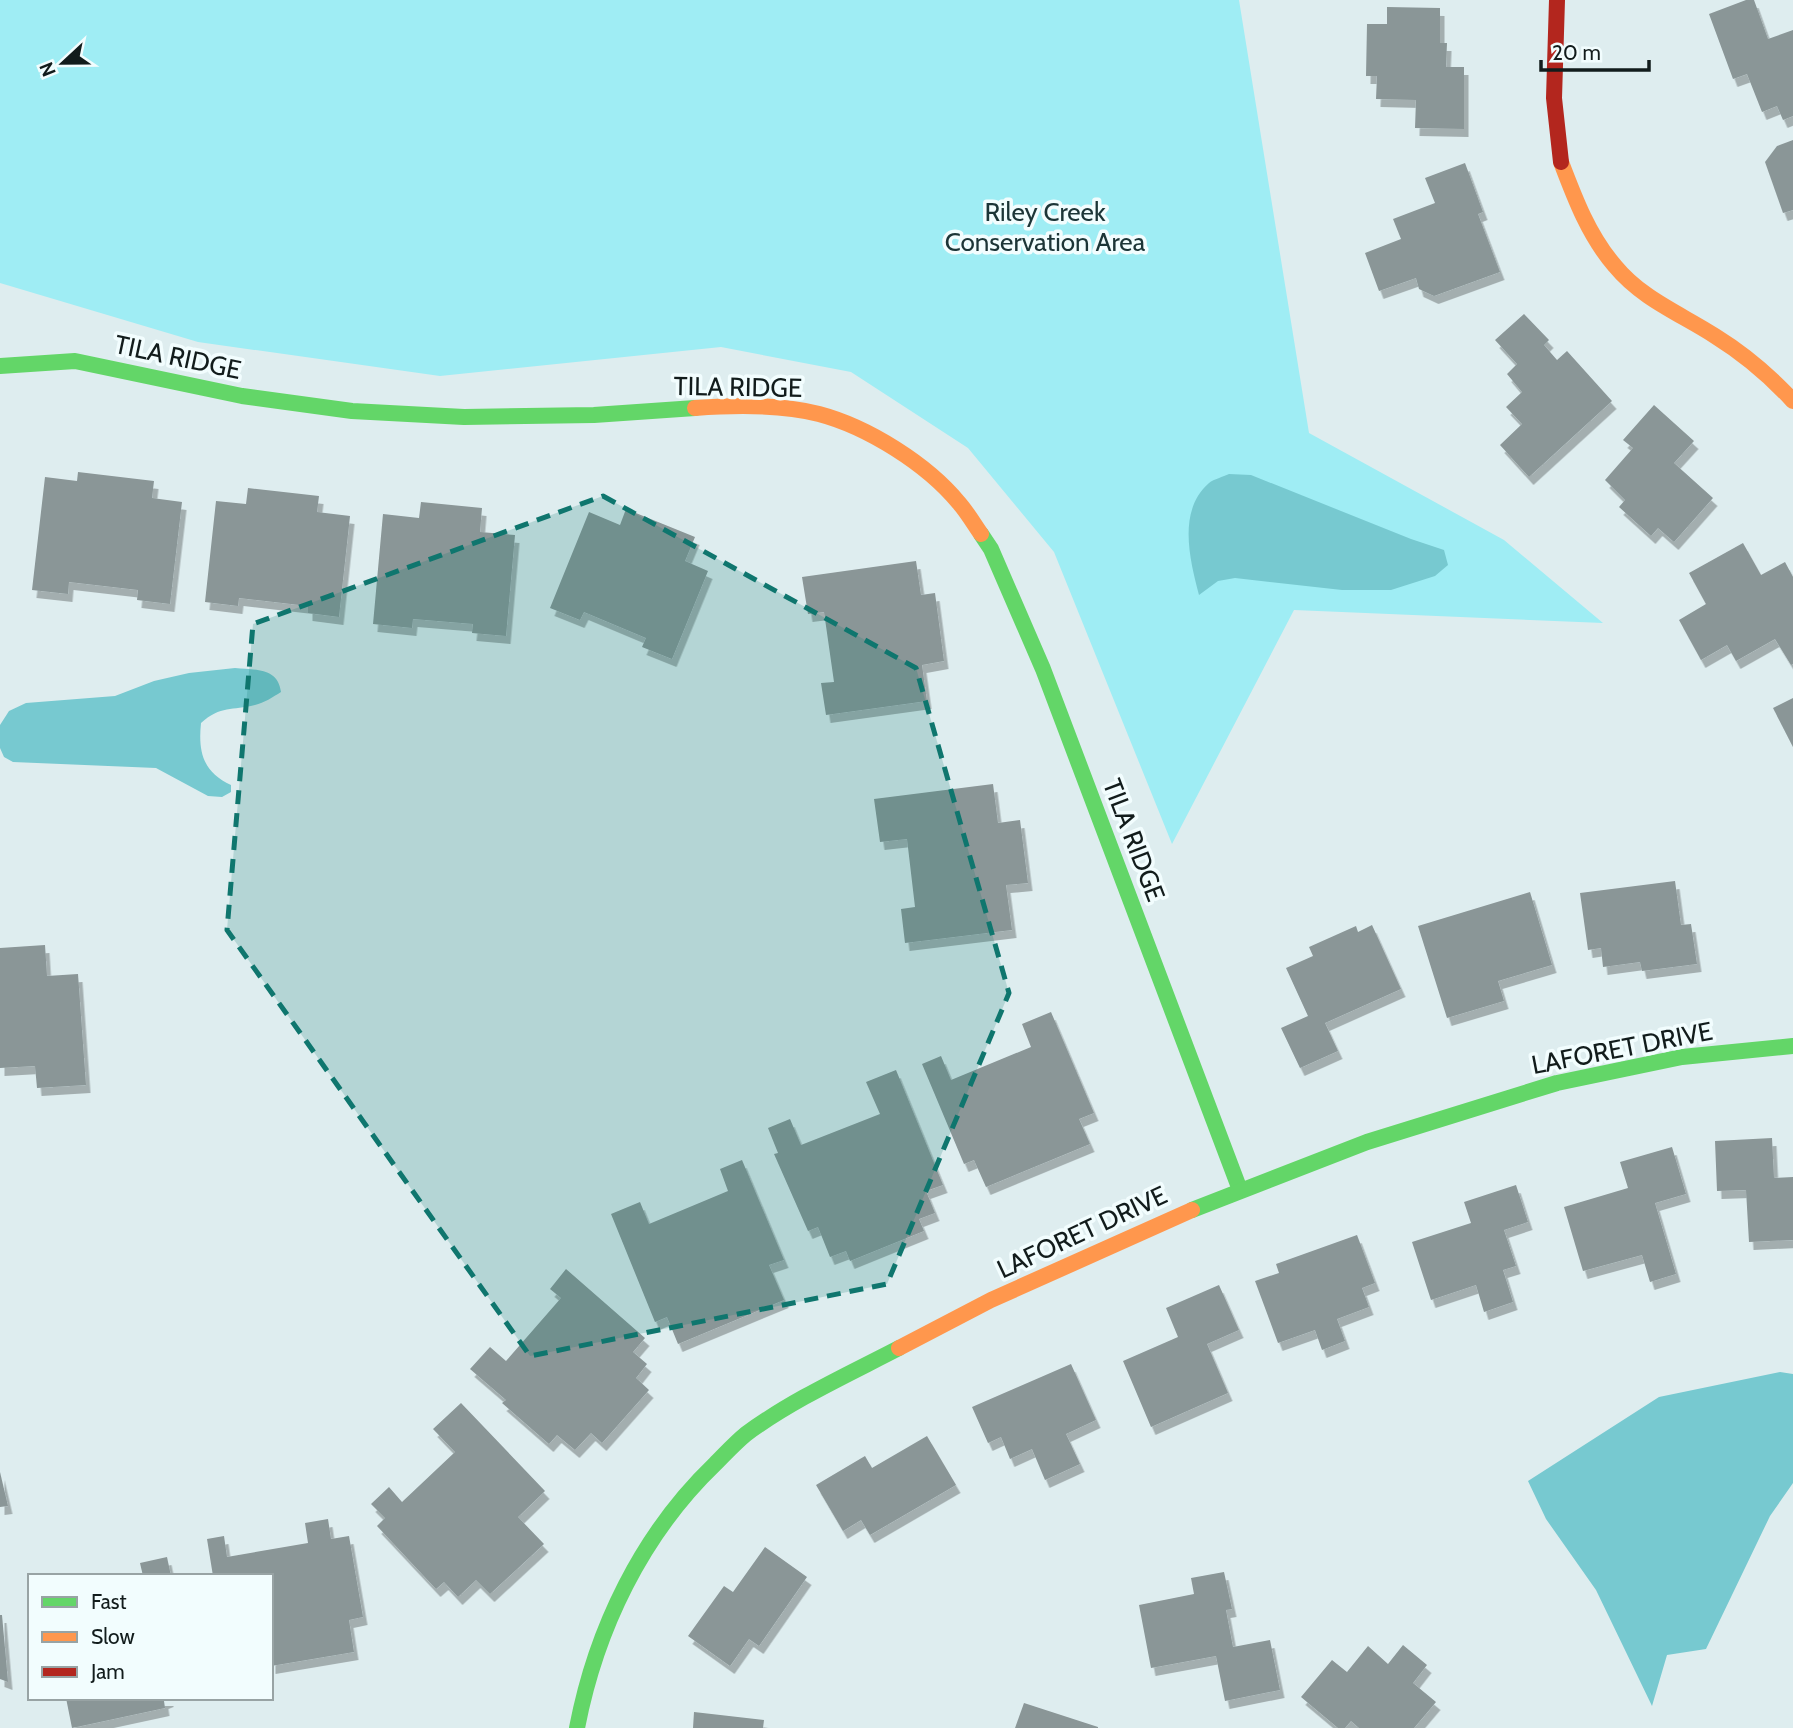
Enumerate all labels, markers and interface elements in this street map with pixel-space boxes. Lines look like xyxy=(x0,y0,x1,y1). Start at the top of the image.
north arrow xyxy=(28,28,98,98)
scale bar xyxy=(1541,28,1650,72)
text: 20 m xyxy=(1552,40,1601,65)
text: N xyxy=(35,59,61,80)
park label: Riley Creek Conservation Area xyxy=(945,196,1146,258)
street label: TILA RIDGE xyxy=(112,328,244,386)
street label: TILA RIDGE xyxy=(673,370,803,404)
street label: TILA RIDGE xyxy=(1096,774,1172,906)
street label: LAFORET DRIVE xyxy=(1529,1015,1715,1081)
street label: LAFORET DRIVE xyxy=(992,1179,1172,1285)
legend xyxy=(28,1574,273,1700)
text: Fast xyxy=(91,1589,127,1614)
text: Slow xyxy=(91,1624,135,1649)
text: Jam xyxy=(90,1659,125,1684)

